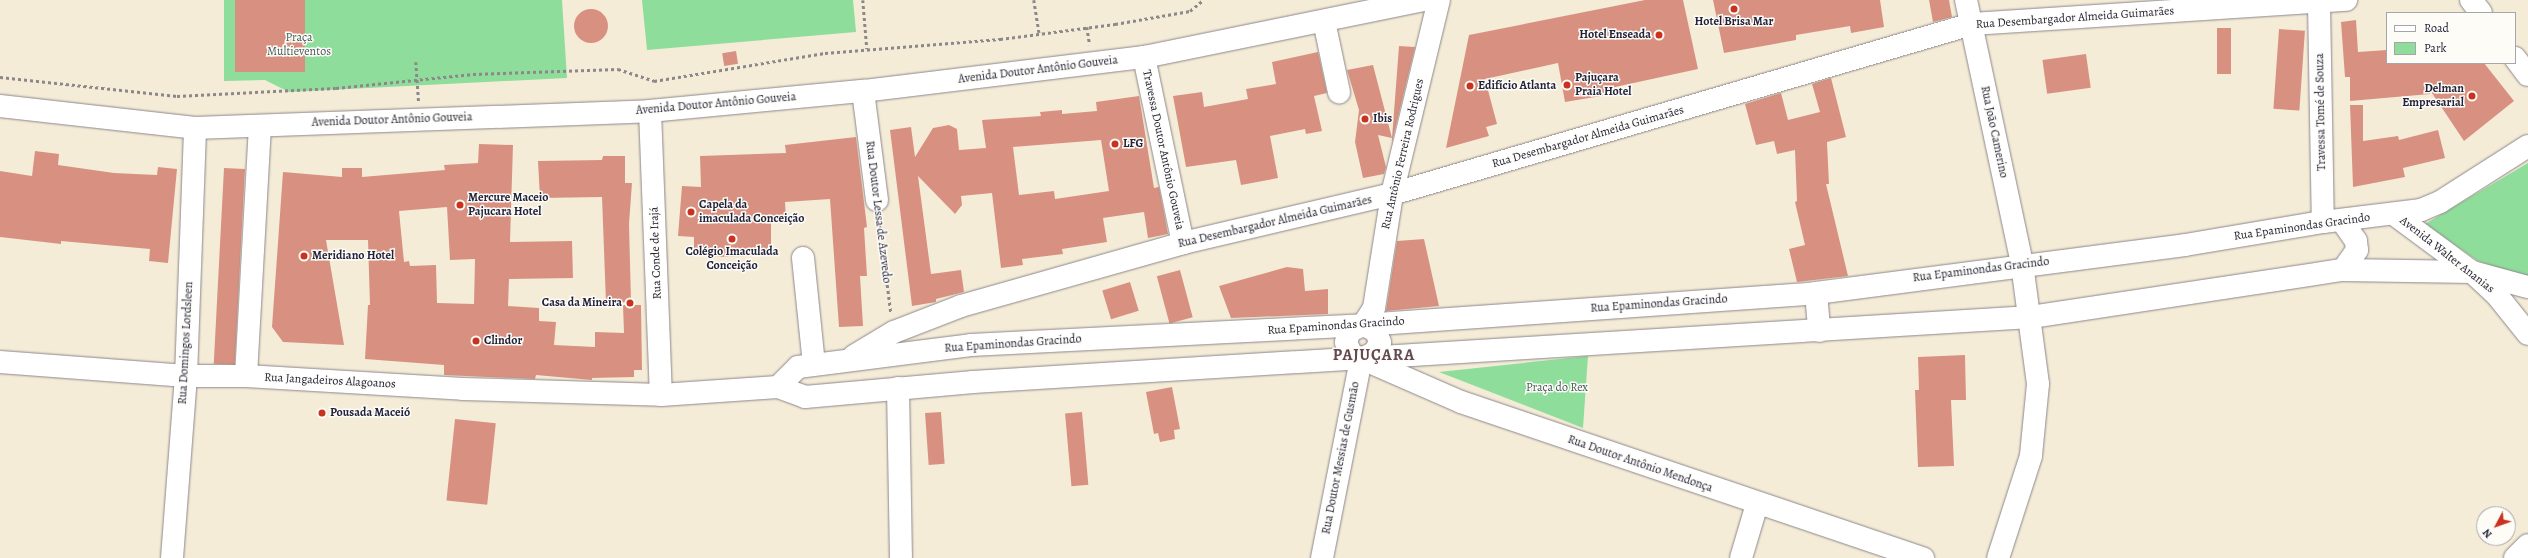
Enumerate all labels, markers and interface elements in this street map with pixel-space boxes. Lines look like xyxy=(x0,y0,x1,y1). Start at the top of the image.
marker: Hotel Brisa Mar xyxy=(1729,4,1739,14)
street label: Rua Desembargador Almeida Guimarães xyxy=(1975,4,2175,32)
legend xyxy=(2386,12,2516,64)
place label: Hotel Brisa Mar xyxy=(1694,15,1774,29)
text: Road xyxy=(2424,20,2449,36)
place label: Hotel Enseada xyxy=(1579,28,1651,42)
marker: Hotel Enseada xyxy=(1654,30,1664,40)
park label: Praça Multieventos xyxy=(267,31,331,59)
text: Park xyxy=(2424,40,2447,56)
street label: Avenida Doutor Antônio Gouveia xyxy=(957,53,1119,87)
street label: Travessa Tomé de Souza xyxy=(2313,53,2329,171)
street label: Travessa Doutor Antônio Gouveia xyxy=(1139,69,1187,231)
place label: Pajuçara Praia Hotel xyxy=(1575,71,1631,99)
street label: Rua Antônio Ferreira Rodrigues xyxy=(1379,77,1427,231)
place label: Edifício Atlanta xyxy=(1478,79,1556,93)
marker: Pajuçara Praia Hotel xyxy=(1562,80,1572,90)
marker: Edifício Atlanta xyxy=(1465,81,1475,91)
place label: Delman Empresarial xyxy=(2402,82,2464,110)
street label: Rua João Camerino xyxy=(1977,85,2011,179)
street label: Avenida Doutor Antônio Gouveia xyxy=(635,90,797,118)
marker: Delman Empresarial xyxy=(2467,91,2477,101)
street label: Rua Desembargador Almeida Guimarães xyxy=(1490,103,1686,171)
street label: Avenida Doutor Antônio Gouveia xyxy=(311,110,473,130)
place label: Ibis xyxy=(1373,112,1392,126)
marker: Ibis xyxy=(1360,114,1370,124)
place label: LFG xyxy=(1123,137,1143,151)
marker: LFG xyxy=(1110,139,1120,149)
street label: Rua Doutor Lessa de Azevedo xyxy=(862,140,894,284)
place label: Mercure Maceio Pajucara Hotel xyxy=(468,191,548,219)
street label: Rua Desembargador Almeida Guimarães xyxy=(1176,193,1374,251)
place label: Capela da imaculada Conceição xyxy=(699,198,805,226)
marker: Mercure Maceio Pajucara Hotel xyxy=(455,200,465,210)
street label: Rua Conde de Irajá xyxy=(647,207,665,299)
marker: Capela da imaculada Conceição xyxy=(686,207,696,217)
street label: Rua Epaminondas Gracindo xyxy=(2233,210,2371,244)
street label: Avenida Walter Ananias xyxy=(2397,214,2497,296)
marker: Colégio Imaculada Conceição xyxy=(727,234,737,244)
place label: Colégio Imaculada Conceição xyxy=(686,245,778,273)
place label: Meridiano Hotel xyxy=(312,249,394,263)
marker: Meridiano Hotel xyxy=(299,251,309,261)
street label: Rua Epaminondas Gracindo xyxy=(1912,254,2050,286)
street label: Rua Domingos Lordsleen xyxy=(176,281,196,405)
street label: Rua Epaminondas Gracindo xyxy=(1590,292,1728,316)
place label: Casa da Mineira xyxy=(542,296,622,310)
marker: Casa da Mineira xyxy=(625,298,635,308)
street label: Rua Epaminondas Gracindo xyxy=(1267,314,1405,338)
street label: Rua Epaminondas Gracindo xyxy=(944,332,1082,356)
place label: Clindor xyxy=(484,334,522,348)
marker: Clindor xyxy=(471,336,481,346)
district label: PAJUÇARA xyxy=(1333,345,1415,365)
street label: Rua Jangadeiros Alagoanos xyxy=(264,370,396,392)
street label: Rua Doutor Messias de Gusmão xyxy=(1319,380,1363,536)
park label: Praça do Rex xyxy=(1526,381,1588,395)
place label: Pousada Maceió xyxy=(330,406,410,420)
marker: Pousada Maceió xyxy=(317,408,327,418)
street label: Rua Doutor Antônio Mendonça xyxy=(1566,432,1714,496)
north arrow xyxy=(2476,506,2516,546)
text: N xyxy=(2479,526,2496,541)

